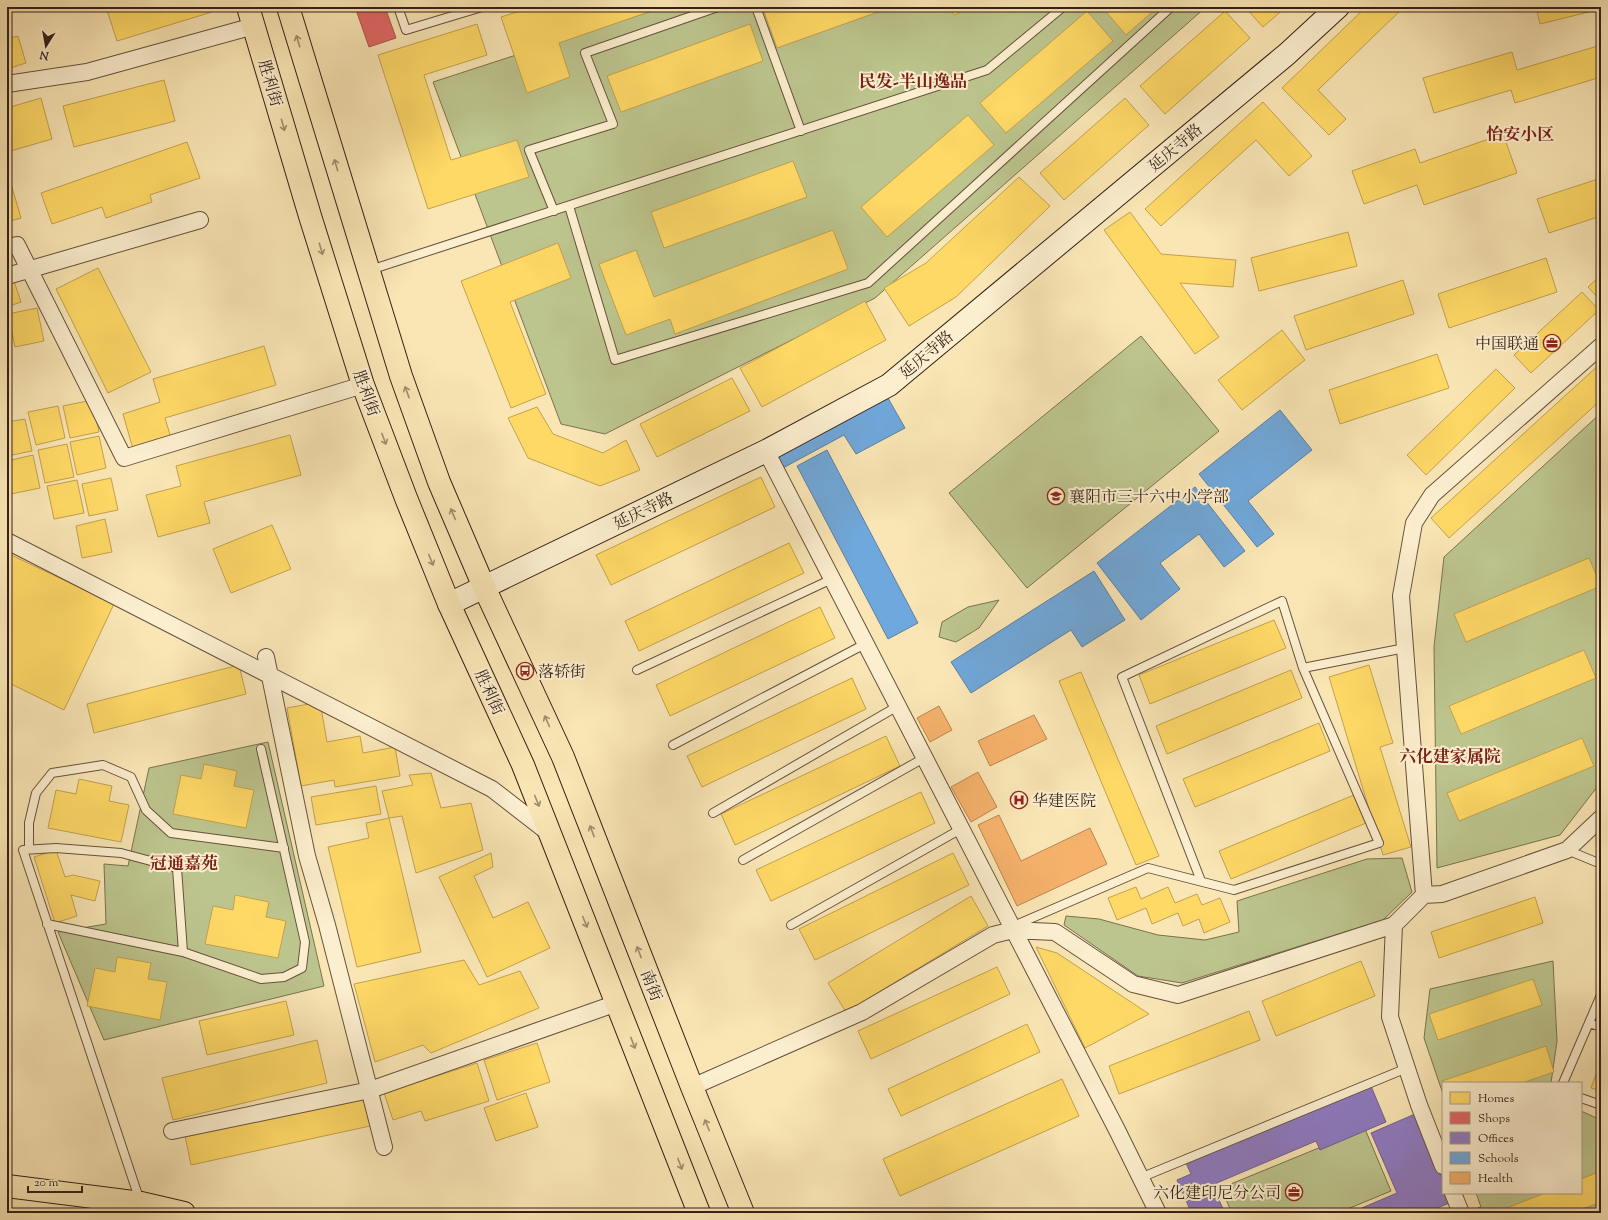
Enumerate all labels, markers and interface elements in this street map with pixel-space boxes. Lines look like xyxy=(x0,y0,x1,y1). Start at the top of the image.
north arrow xyxy=(26,26,66,66)
one-way arrow xyxy=(294,35,301,48)
text: N xyxy=(38,46,51,64)
street label: 胜利街 xyxy=(251,57,286,110)
district label: 民发-半山逸品 xyxy=(859,71,967,95)
one-way arrow xyxy=(280,118,287,131)
street label: 延庆寺路 xyxy=(1145,120,1209,178)
district label: 怡安小区 xyxy=(1486,124,1554,148)
one-way arrow xyxy=(332,160,340,172)
one-way arrow xyxy=(318,243,325,256)
street label: 延庆寺路 xyxy=(896,327,960,385)
office icon: 中国联通 xyxy=(1542,333,1562,353)
place label: 中国联通 xyxy=(1475,334,1539,357)
street label: 胜利街 xyxy=(346,367,384,420)
one-way arrow xyxy=(402,387,410,399)
one-way arrow xyxy=(380,433,388,445)
school or university icon: 襄阳市三十六中小学部 xyxy=(1046,486,1066,506)
place label: 襄阳市三十六中小学部 xyxy=(1069,487,1229,510)
street label: 延庆寺路 xyxy=(610,488,678,537)
one-way arrow xyxy=(449,508,456,520)
one-way arrow xyxy=(428,554,436,566)
bus stop icon: 落轿街 xyxy=(515,661,535,681)
place label: 落轿街 xyxy=(538,662,586,685)
street label: 胜利街 xyxy=(467,666,508,720)
one-way arrow xyxy=(543,716,550,728)
district label: 六化建家属院 xyxy=(1399,746,1501,770)
hospital icon: 华建医院 xyxy=(1009,790,1029,810)
place label: 华建医院 xyxy=(1032,791,1096,814)
one-way arrow xyxy=(534,795,542,807)
one-way arrow xyxy=(588,825,596,837)
district label: 冠通嘉苑 xyxy=(150,853,218,877)
one-way arrow xyxy=(581,916,589,928)
one-way arrow xyxy=(635,946,643,958)
street label: 南街 xyxy=(633,967,666,1005)
one-way arrow xyxy=(629,1036,637,1048)
legend xyxy=(1442,1082,1582,1194)
text: Homes xyxy=(1478,1090,1514,1108)
text: Shops xyxy=(1478,1110,1510,1128)
one-way arrow xyxy=(703,1119,711,1131)
text: Offices xyxy=(1478,1130,1514,1148)
text: Schools xyxy=(1478,1150,1519,1168)
one-way arrow xyxy=(677,1157,685,1169)
scale bar xyxy=(28,1168,82,1194)
text: Health xyxy=(1478,1170,1513,1188)
text: 20 m xyxy=(34,1174,59,1192)
office icon: 六化建印尼分公司 xyxy=(1284,1182,1304,1202)
place label: 六化建印尼分公司 xyxy=(1153,1183,1281,1206)

